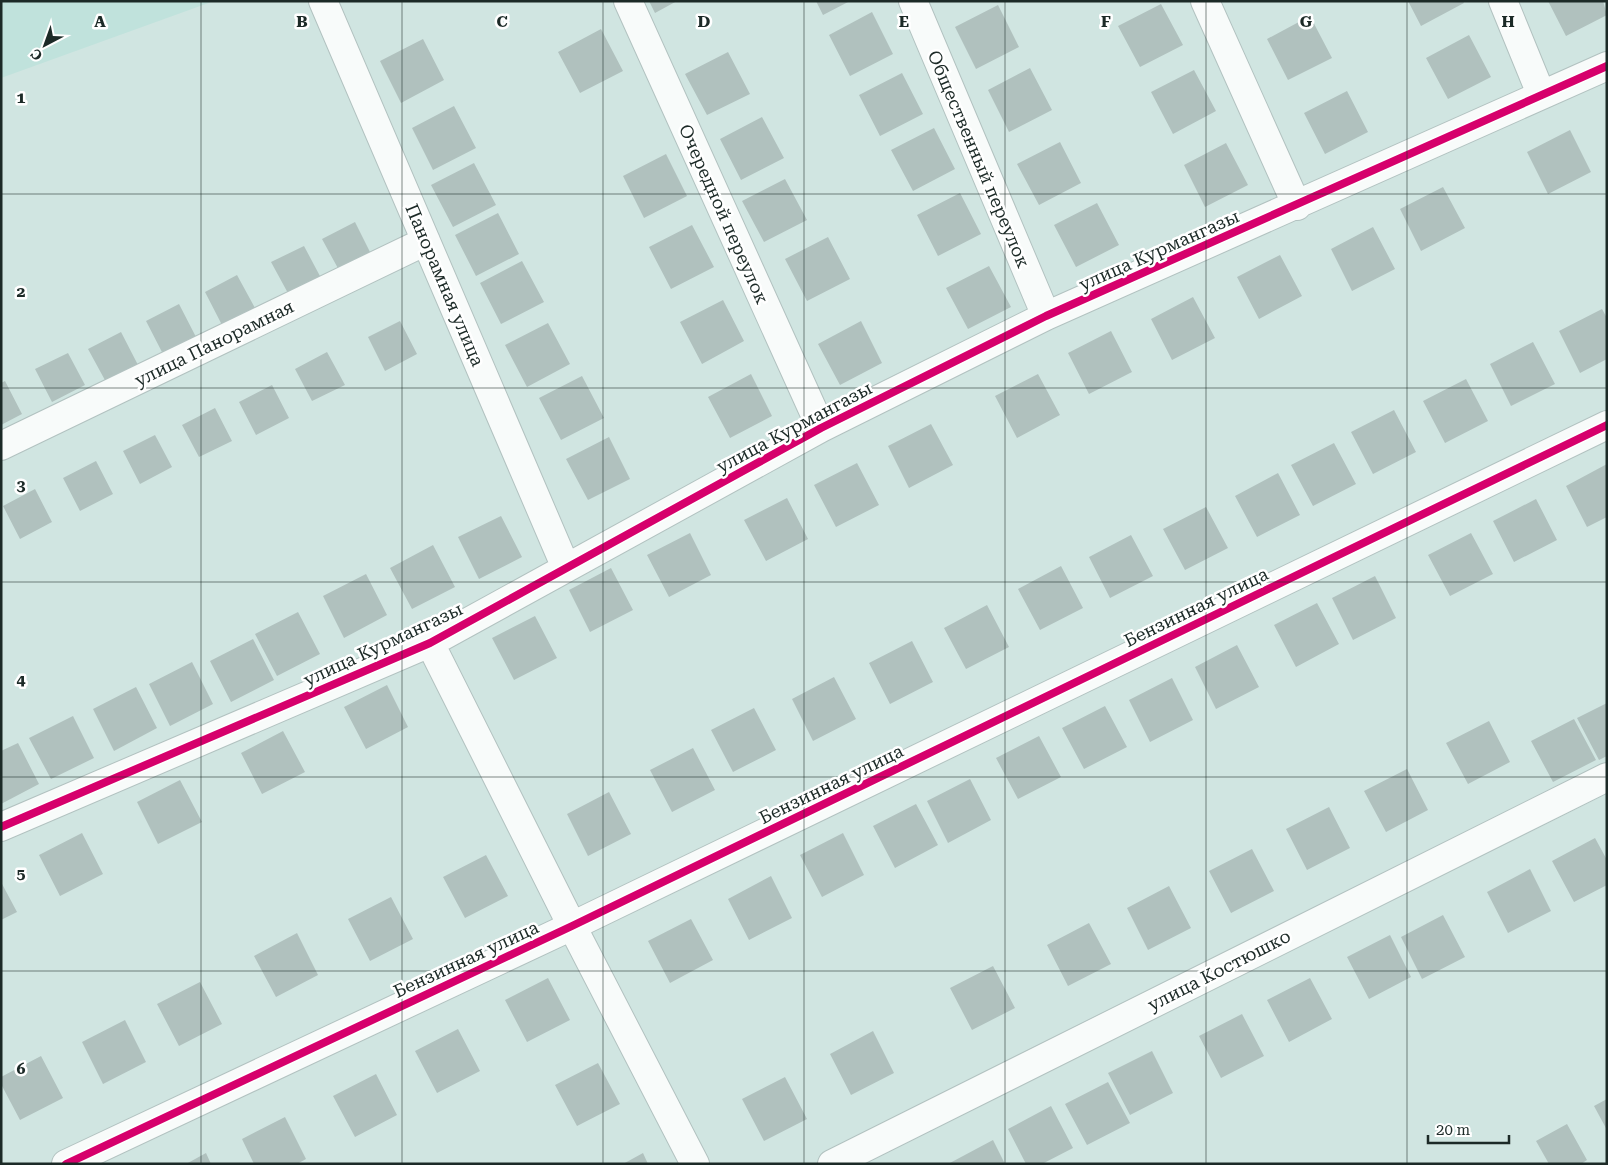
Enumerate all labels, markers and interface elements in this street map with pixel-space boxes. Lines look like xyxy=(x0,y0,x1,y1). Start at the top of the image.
text: A xyxy=(94,12,106,31)
text: B xyxy=(296,12,308,31)
text: C xyxy=(496,12,508,31)
text: D xyxy=(698,12,711,31)
text: E xyxy=(899,12,909,31)
text: F xyxy=(1101,12,1111,31)
text: G xyxy=(1300,12,1313,31)
text: H xyxy=(1501,12,1515,31)
north arrow xyxy=(20,20,70,70)
text: С xyxy=(27,45,45,64)
street label: Общественный переулок xyxy=(924,47,1034,271)
text: 1 xyxy=(17,88,26,107)
street label: Очередной переулок xyxy=(675,121,773,307)
street label: Панорамная улица xyxy=(401,201,489,370)
street label: улица Курмангазы xyxy=(1076,205,1243,295)
text: 2 xyxy=(17,282,26,301)
street label: улица Панорамная xyxy=(131,295,297,391)
street label: улица Курмангазы xyxy=(713,377,876,477)
text: 3 xyxy=(17,476,26,495)
street label: Бензинная улица xyxy=(1121,563,1272,651)
street label: улица Курмангазы xyxy=(300,598,466,690)
text: 4 xyxy=(17,670,26,689)
street label: Бензинная улица xyxy=(756,740,907,828)
text: 5 xyxy=(17,864,26,883)
street label: Бензинная улица xyxy=(390,916,542,1002)
street label: улица Костюшко xyxy=(1144,925,1294,1015)
text: 6 xyxy=(17,1059,26,1078)
scale bar xyxy=(1428,1112,1509,1144)
text: 20 m xyxy=(1436,1121,1471,1139)

